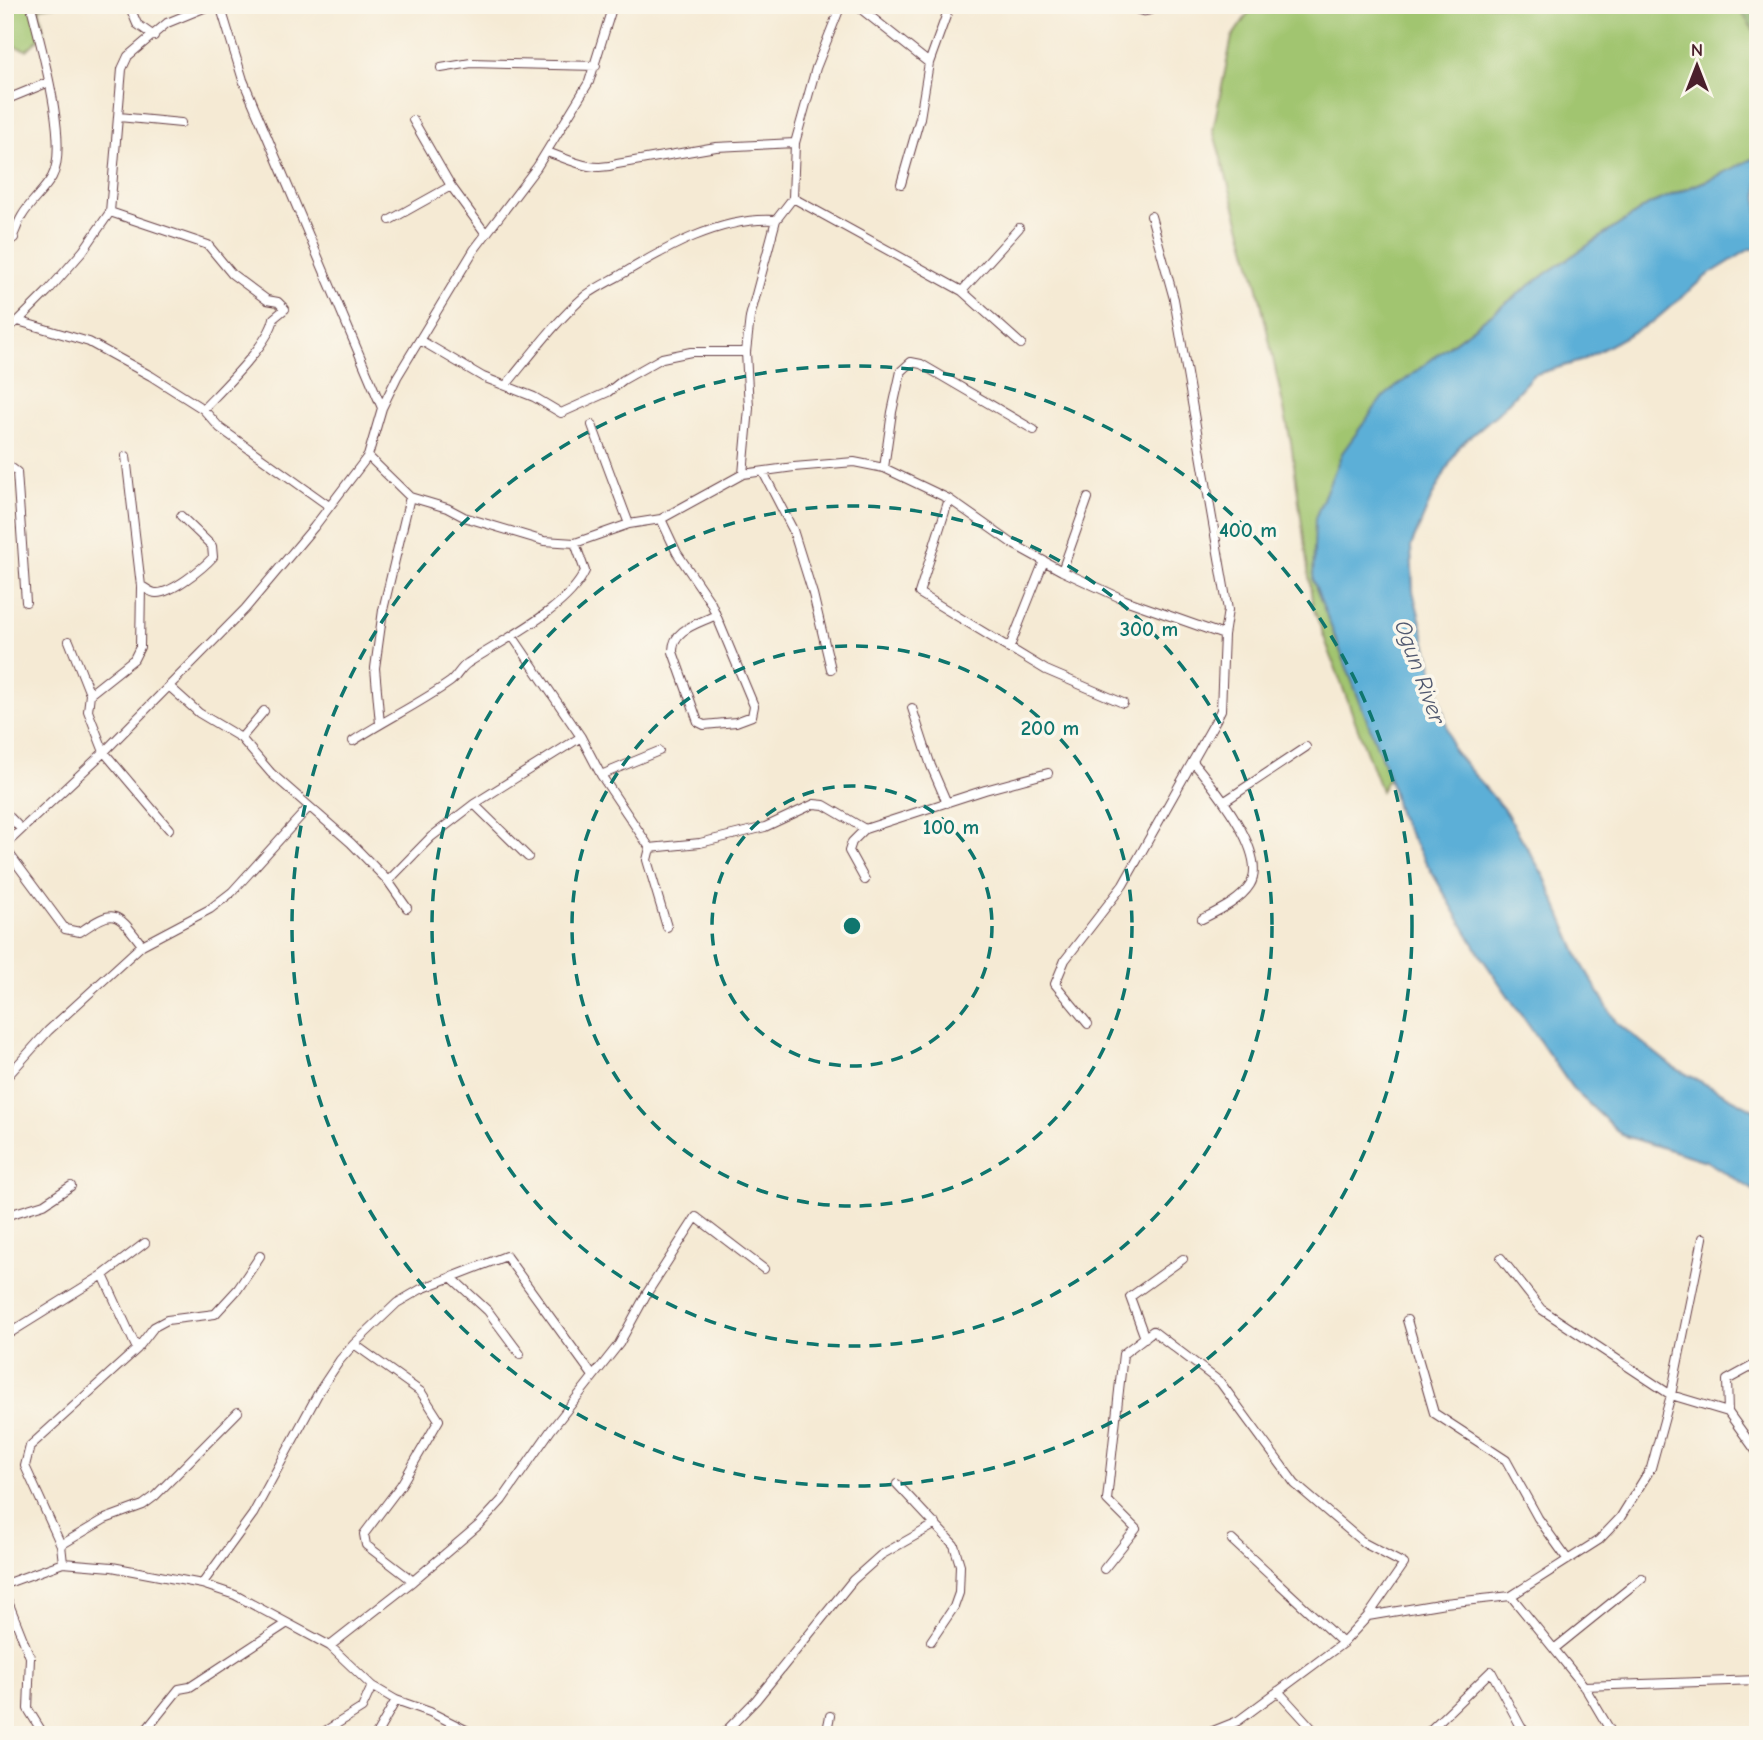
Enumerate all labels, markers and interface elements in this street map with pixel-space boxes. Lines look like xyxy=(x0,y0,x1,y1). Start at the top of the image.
north arrow xyxy=(1662,32,1732,102)
text: N xyxy=(1691,39,1703,61)
text: 400 m xyxy=(1219,518,1277,542)
water label: Ogun River xyxy=(1389,616,1452,728)
text: 300 m xyxy=(1120,617,1178,641)
text: 200 m xyxy=(1021,716,1079,740)
text: 100 m xyxy=(923,815,979,839)
centre of rings xyxy=(840,914,864,938)

